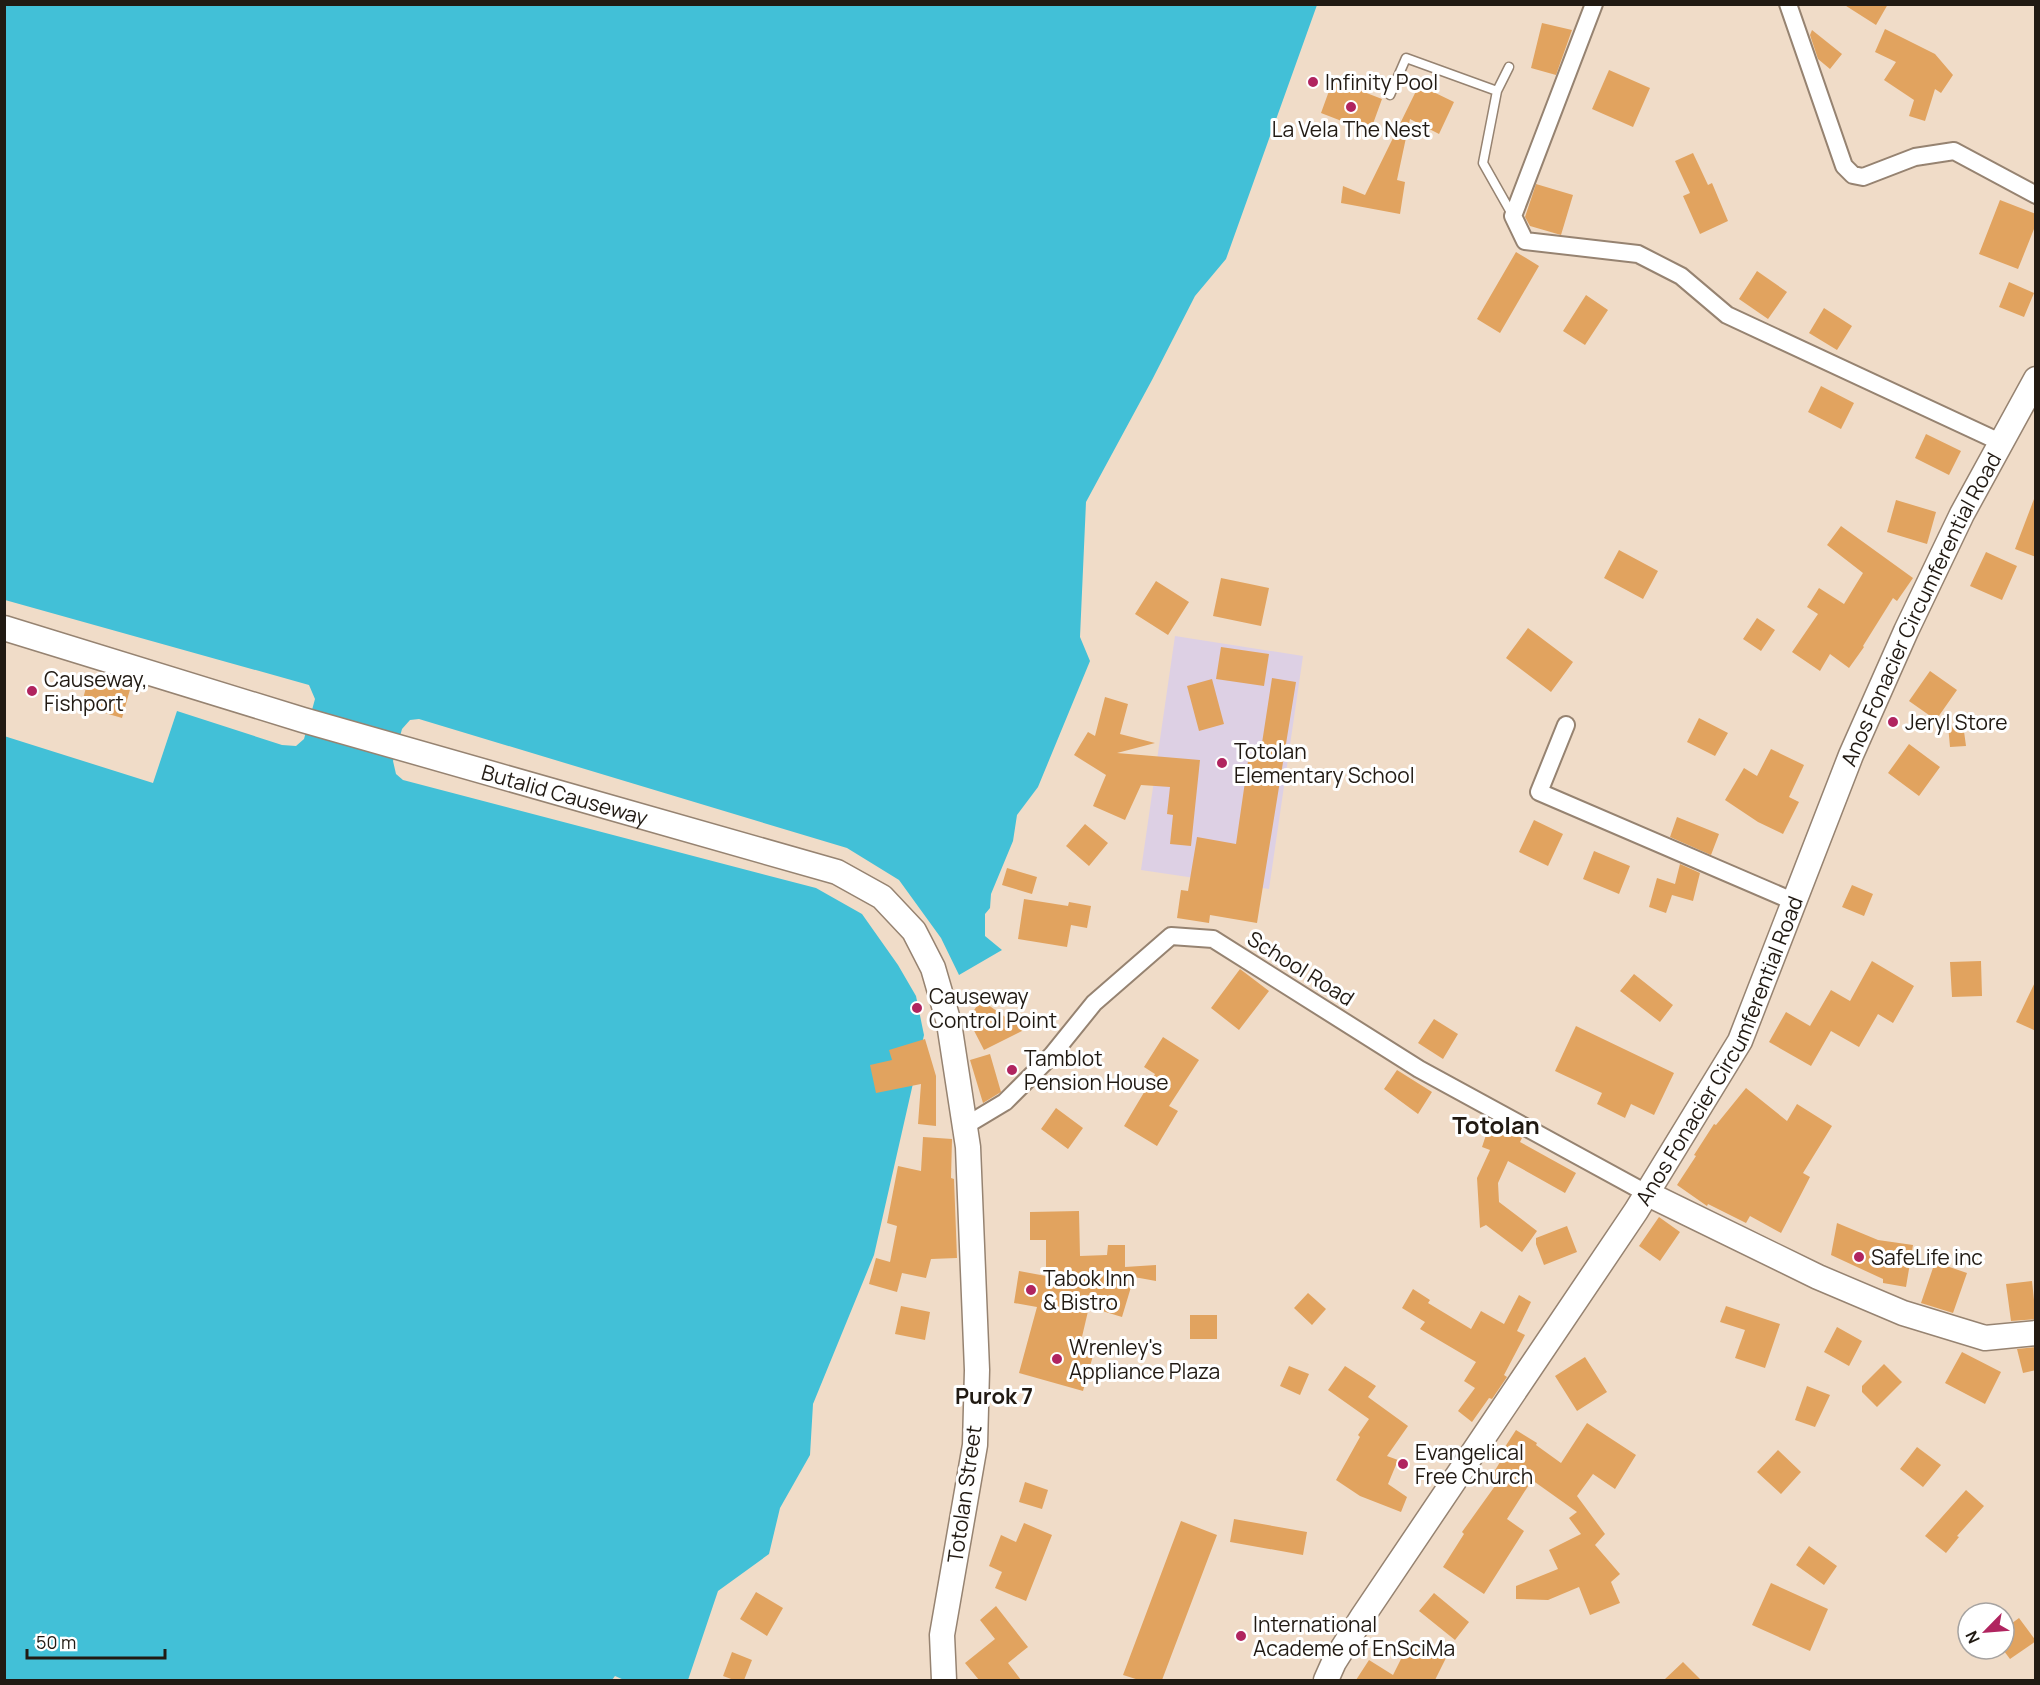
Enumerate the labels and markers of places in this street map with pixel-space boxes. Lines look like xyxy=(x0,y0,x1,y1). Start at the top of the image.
place label: Infinity Pool xyxy=(1325,68,1438,96)
marker: Infinity Pool xyxy=(1306,75,1320,89)
marker: La Vela The Nest xyxy=(1344,100,1358,114)
place label: La Vela The Nest xyxy=(1272,115,1430,143)
place label: Causeway, Fishport xyxy=(44,665,148,717)
marker: Causeway, Fishport xyxy=(25,684,39,698)
place label: Jeryl Store xyxy=(1905,708,2008,736)
marker: Jeryl Store xyxy=(1886,715,1900,729)
place label: Totolan Elementary School xyxy=(1234,737,1415,789)
marker: Totolan Elementary School xyxy=(1215,756,1229,770)
place label: Causeway Control Point xyxy=(929,982,1057,1034)
marker: Causeway Control Point xyxy=(910,1001,924,1015)
place label: Tamblot Pension House xyxy=(1024,1044,1169,1096)
marker: Tamblot Pension House xyxy=(1005,1063,1019,1077)
place label: SafeLife inc xyxy=(1871,1243,1983,1271)
marker: SafeLife inc xyxy=(1852,1250,1866,1264)
place label: Tabok Inn & Bistro xyxy=(1043,1264,1135,1316)
marker: Tabok Inn & Bistro xyxy=(1024,1283,1038,1297)
place label: Wrenley's Appliance Plaza xyxy=(1069,1333,1220,1385)
marker: Wrenley's Appliance Plaza xyxy=(1050,1352,1064,1366)
place label: Evangelical Free Church xyxy=(1415,1438,1533,1490)
marker: Evangelical Free Church xyxy=(1396,1457,1410,1471)
place label: International Academe of EnSciMa xyxy=(1253,1610,1455,1662)
marker: International Academe of EnSciMa xyxy=(1234,1629,1248,1643)

